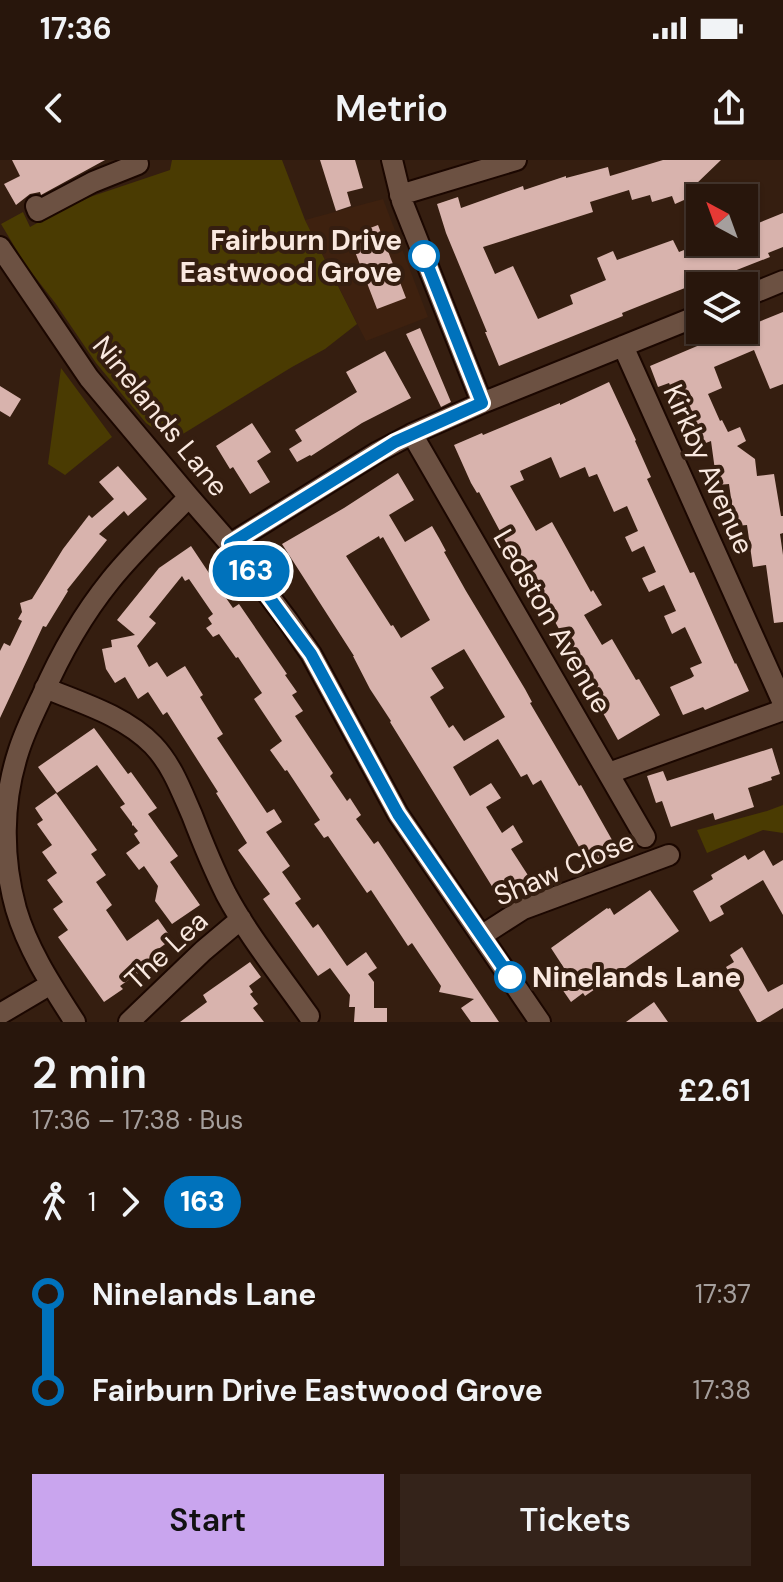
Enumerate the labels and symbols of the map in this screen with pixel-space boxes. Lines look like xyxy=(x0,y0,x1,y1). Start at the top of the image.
north arrow xyxy=(686,184,758,256)
place label: Fairburn Drive Eastwood Grove xyxy=(180,222,402,291)
marker: Fairburn Drive Eastwood Grove xyxy=(409,241,439,271)
street label: Ninelands Lane xyxy=(84,328,237,504)
street label: Kirkby Avenue xyxy=(655,378,762,560)
street label: Ledston Avenue xyxy=(485,522,620,720)
line badge: 163 xyxy=(205,545,297,597)
street label: Shaw Close xyxy=(488,822,640,915)
street label: The Lea xyxy=(117,903,216,998)
place label: Ninelands Lane xyxy=(532,959,741,996)
marker: Ninelands Lane xyxy=(495,962,525,992)

